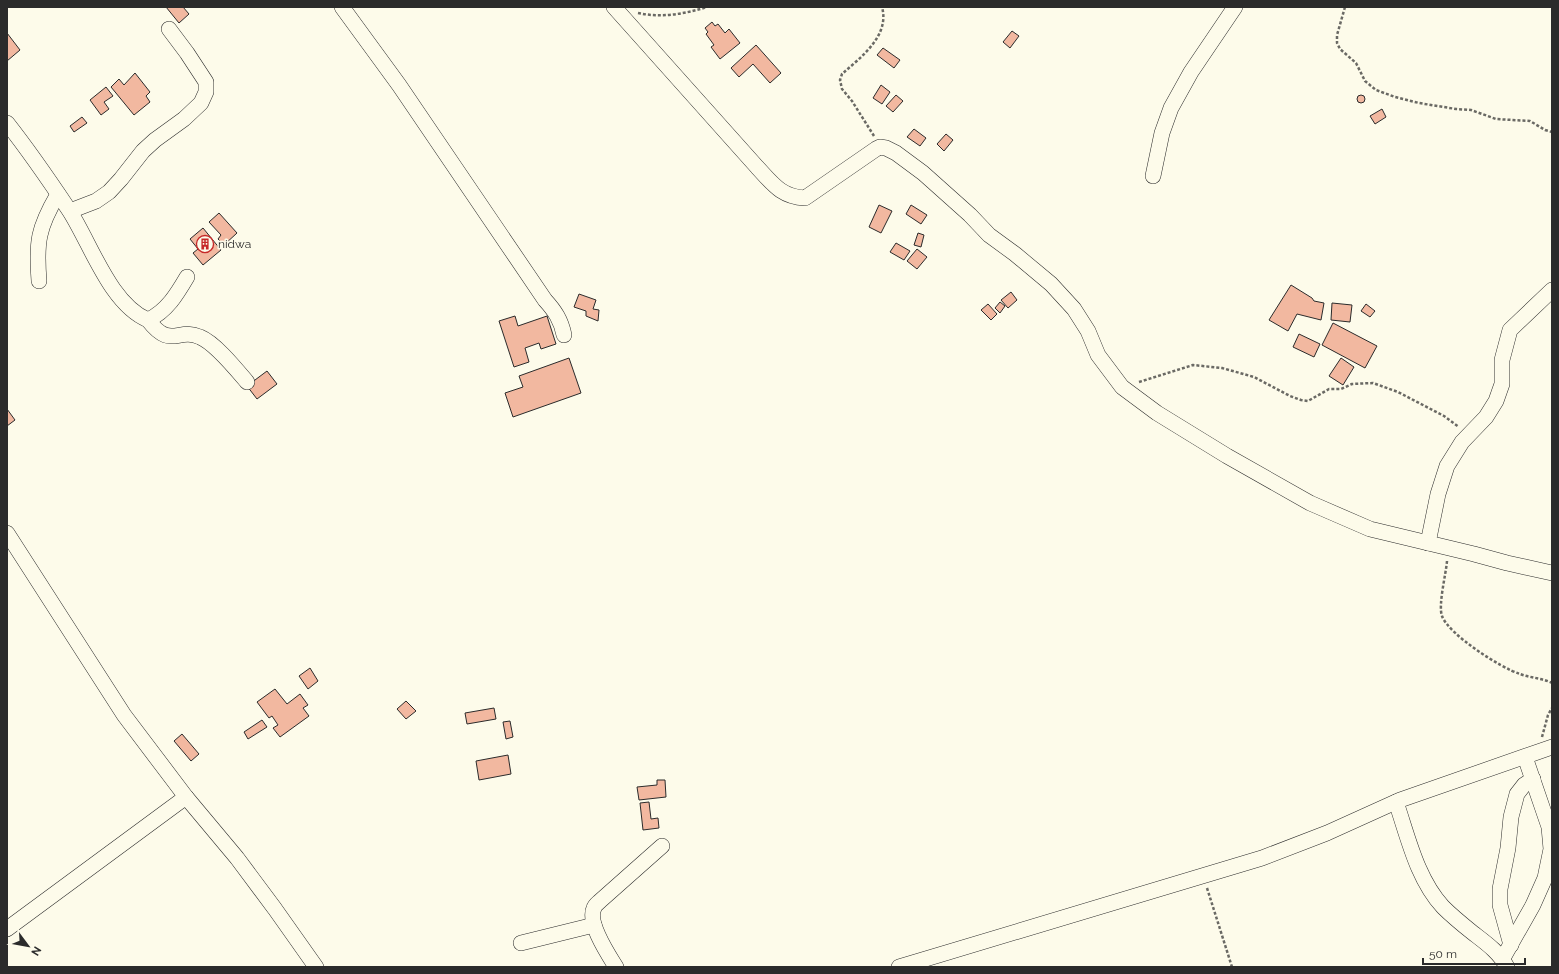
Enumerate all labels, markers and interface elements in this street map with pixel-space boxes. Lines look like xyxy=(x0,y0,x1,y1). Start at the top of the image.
building icon: nidwa xyxy=(195,234,215,254)
place label: nidwa xyxy=(218,237,251,251)
north arrow xyxy=(8,926,48,966)
scale bar xyxy=(1423,940,1525,966)
text: N xyxy=(28,944,44,958)
text: 50 m xyxy=(1429,947,1457,961)

